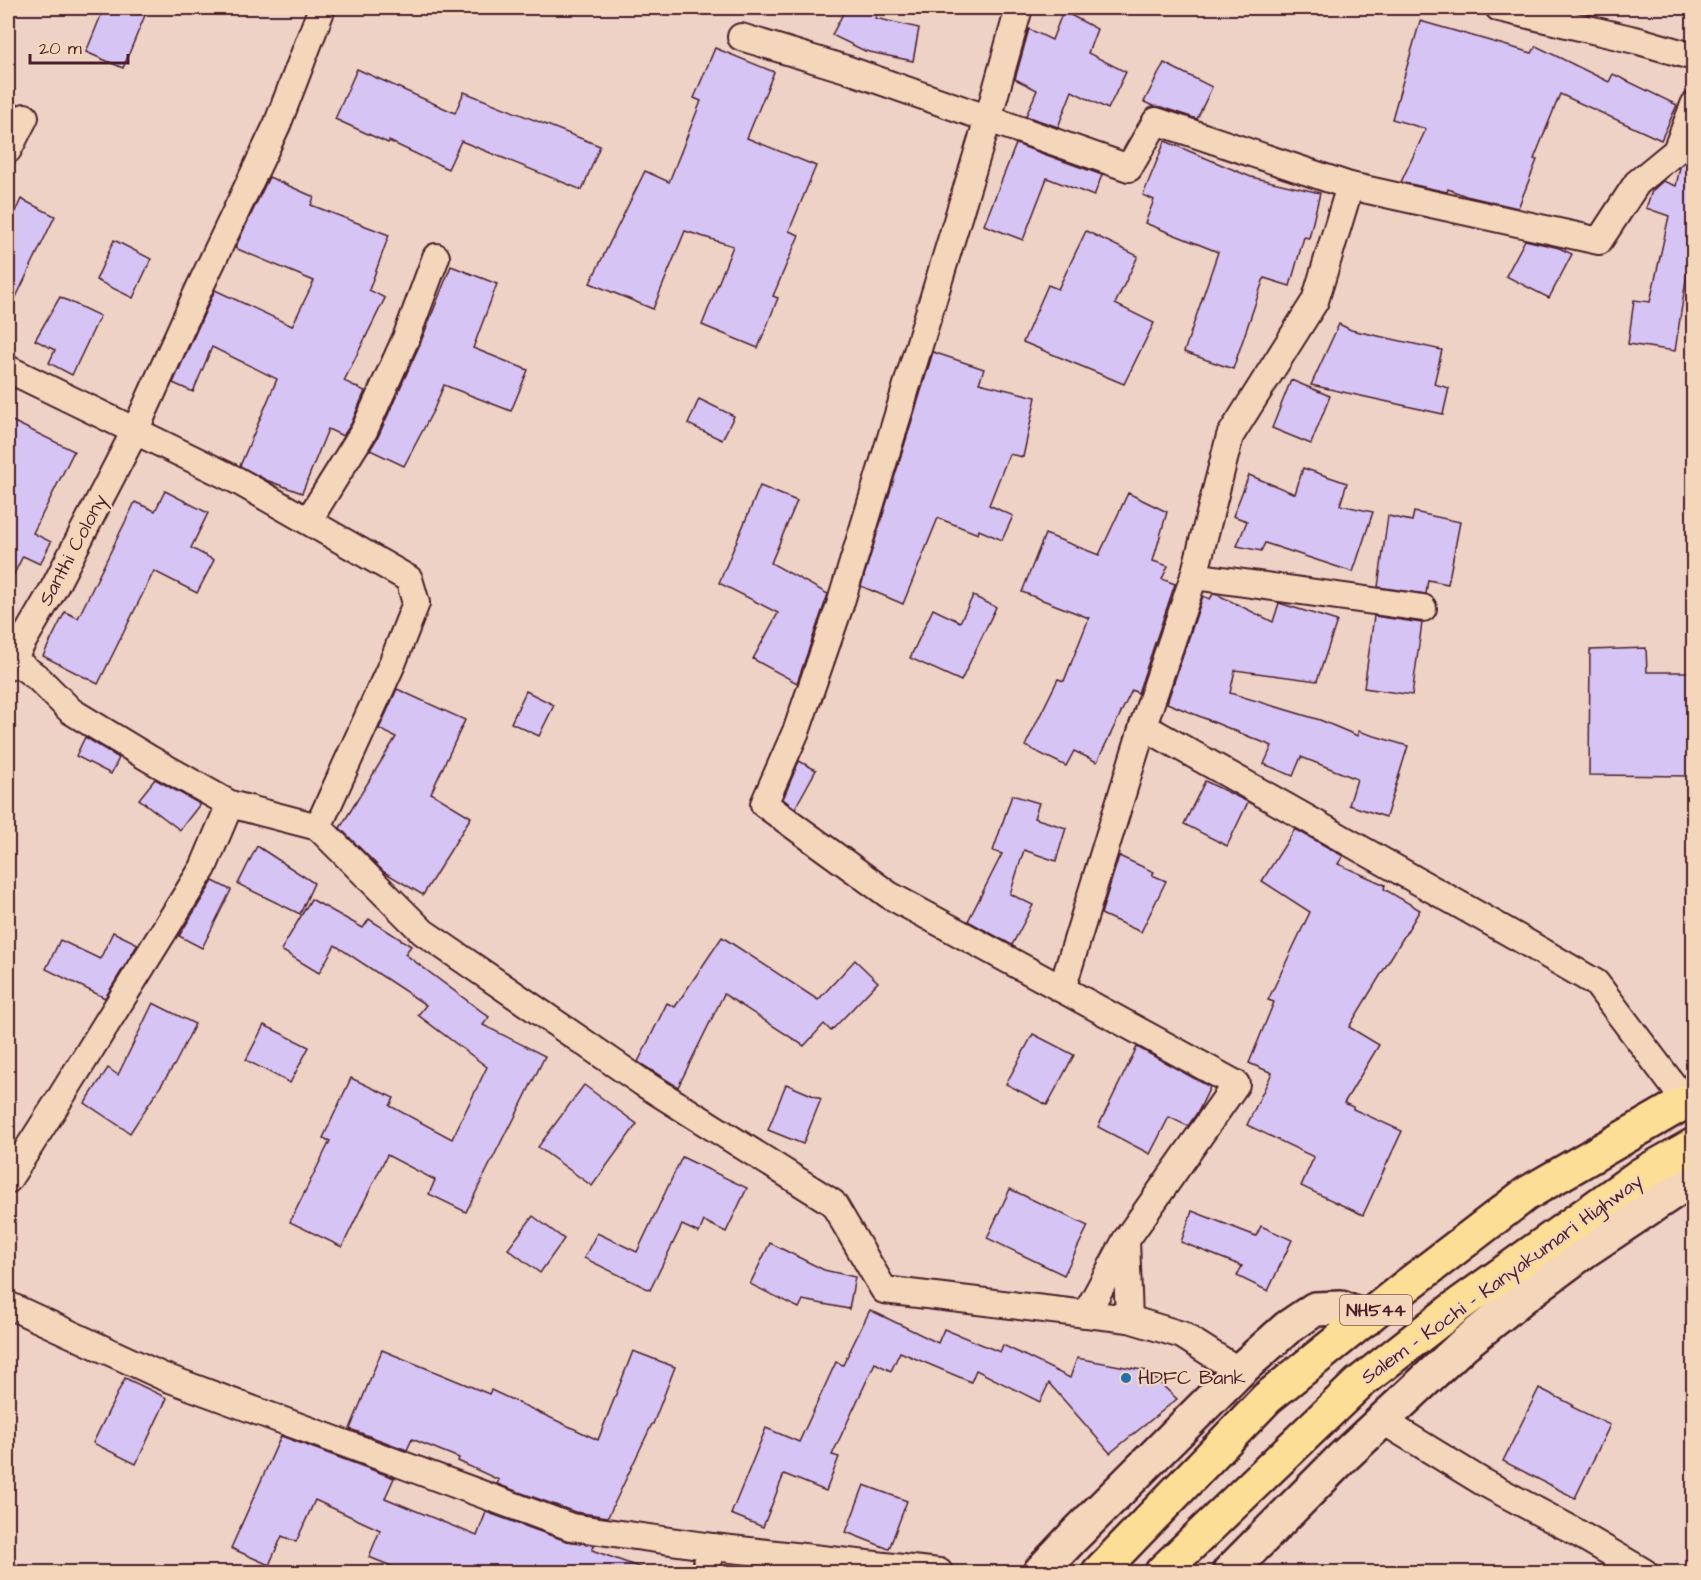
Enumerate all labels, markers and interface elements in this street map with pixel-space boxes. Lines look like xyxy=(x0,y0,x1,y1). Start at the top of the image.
scale bar xyxy=(30,27,128,65)
text: 20 m xyxy=(39,36,82,61)
street label: Santhi Colony xyxy=(32,489,115,611)
street label: Salem - Kochi - Kanyakumari Highway xyxy=(1355,1167,1649,1392)
road number: NH544 xyxy=(1340,1295,1412,1325)
place label: HDFC Bank xyxy=(1138,1364,1246,1392)
marker: HDFC Bank xyxy=(1119,1371,1133,1385)

